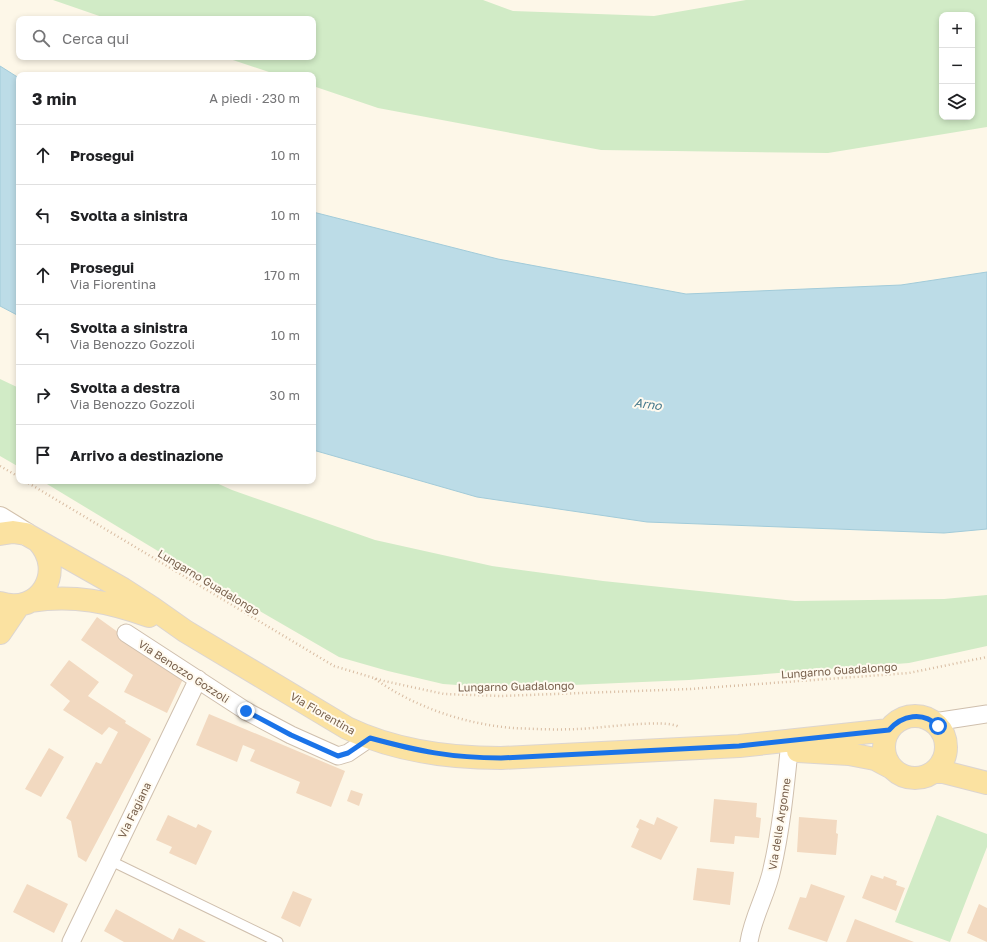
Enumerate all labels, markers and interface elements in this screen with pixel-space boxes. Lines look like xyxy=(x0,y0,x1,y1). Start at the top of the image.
map controls xyxy=(939,12,975,120)
button: + xyxy=(939,12,975,48)
search box xyxy=(16,16,316,60)
icon: search xyxy=(30,27,52,49)
text: Cerca qui xyxy=(62,29,129,47)
button: − xyxy=(939,48,975,84)
button: layers xyxy=(939,84,975,120)
text: 3 min xyxy=(32,88,76,109)
text: A piedi · 230 m xyxy=(209,90,300,106)
icon: ahead xyxy=(32,144,54,166)
text: Prosegui xyxy=(70,146,134,164)
text: 10 m xyxy=(271,147,300,163)
icon: left xyxy=(32,204,54,226)
text: Svolta a sinistra xyxy=(70,206,188,224)
text: 10 m xyxy=(271,207,300,223)
text: Prosegui xyxy=(70,258,134,276)
icon: ahead xyxy=(32,264,54,286)
text: 170 m xyxy=(264,267,300,283)
text: Via Fiorentina xyxy=(70,276,156,292)
text: Svolta a sinistra xyxy=(70,318,188,336)
icon: left xyxy=(32,324,54,346)
text: 10 m xyxy=(271,327,300,343)
text: Via Benozzo Gozzoli xyxy=(70,336,195,352)
text: Svolta a destra xyxy=(70,378,180,396)
icon: right xyxy=(32,384,54,406)
text: 30 m xyxy=(270,387,300,403)
water label: Arno xyxy=(633,395,663,413)
text: Via Benozzo Gozzoli xyxy=(70,396,195,412)
icon: arrive xyxy=(32,444,54,466)
text: Arrivo a destinazione xyxy=(70,446,223,464)
street label: Lungarno Guadalongo xyxy=(156,546,263,618)
street label: Via Benozzo Gozzoli xyxy=(136,637,232,705)
street label: Lungarno Guadalongo xyxy=(780,659,898,681)
street label: Lungarno Guadalongo xyxy=(458,678,575,694)
street label: Via Fiorentina xyxy=(288,689,358,737)
route end xyxy=(237,702,255,720)
route start xyxy=(929,717,947,735)
street label: Via delle Argonne xyxy=(765,777,793,871)
street label: Via Fagiana xyxy=(115,780,153,840)

